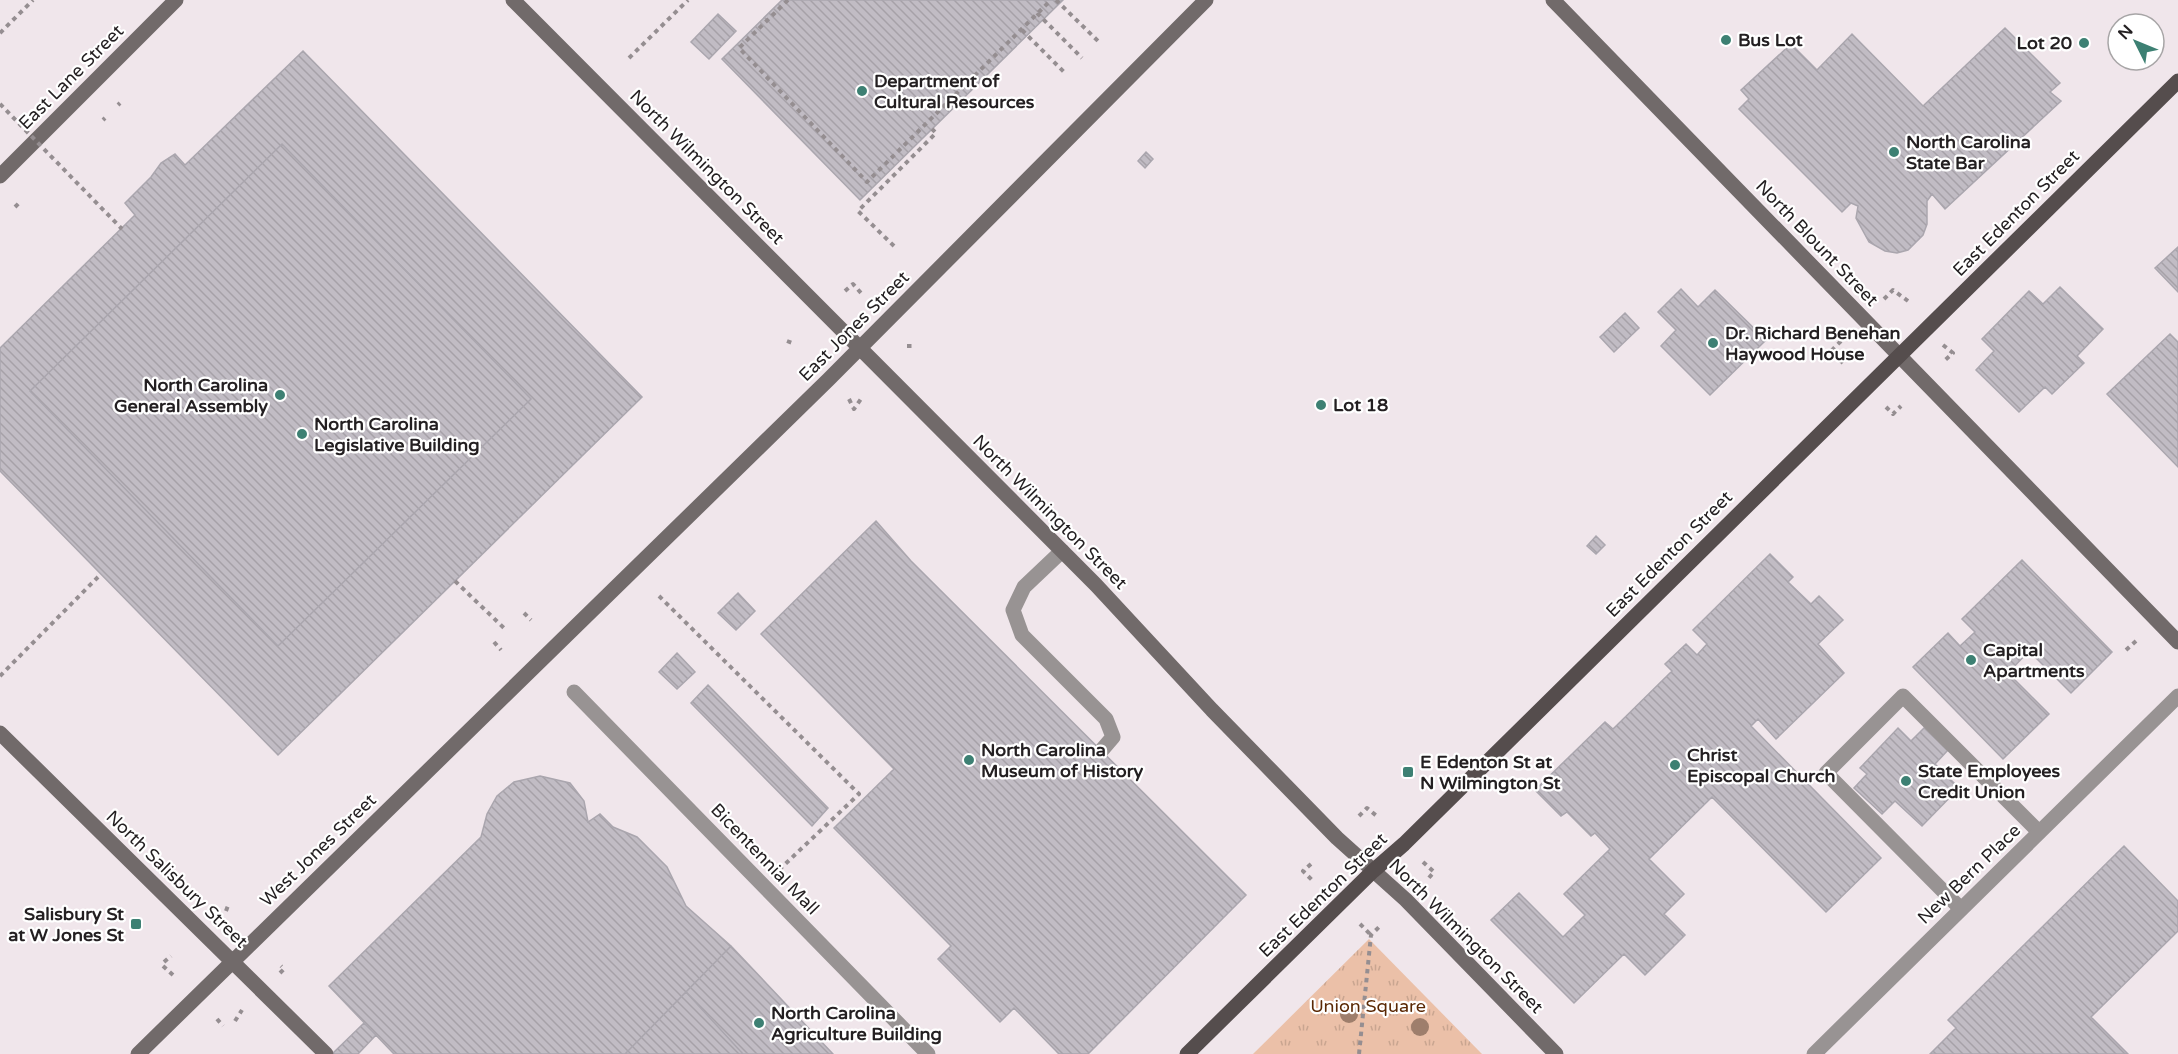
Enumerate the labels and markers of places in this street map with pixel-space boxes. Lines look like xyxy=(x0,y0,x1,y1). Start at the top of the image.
place label: Bus Lot xyxy=(1738,29,1803,51)
place label: Lot 20 xyxy=(2017,32,2072,54)
marker: Bus Lot xyxy=(1719,33,1733,47)
marker: Lot 20 xyxy=(2077,36,2091,50)
place label: Department of Cultural Resources xyxy=(874,70,1035,113)
marker: Department of Cultural Resources xyxy=(855,84,869,98)
place label: North Carolina State Bar xyxy=(1906,131,2031,174)
marker: North Carolina State Bar xyxy=(1887,145,1901,159)
place label: Dr. Richard Benehan Haywood House xyxy=(1725,322,1900,365)
marker: Dr. Richard Benehan Haywood House xyxy=(1706,336,1720,350)
place label: North Carolina General Assembly xyxy=(114,374,268,417)
marker: North Carolina General Assembly xyxy=(273,388,287,402)
place label: Lot 18 xyxy=(1333,394,1388,416)
marker: Lot 18 xyxy=(1314,398,1328,412)
place label: North Carolina Legislative Building xyxy=(314,413,480,456)
marker: North Carolina Legislative Building xyxy=(295,427,309,441)
place label: Capital Apartments xyxy=(1983,639,2085,682)
marker: Capital Apartments xyxy=(1964,653,1978,667)
place label: North Carolina Museum of History xyxy=(981,739,1144,782)
place label: Christ Episcopal Church xyxy=(1687,744,1835,787)
place label: E Edenton St at N Wilmington St xyxy=(1420,751,1560,794)
marker: North Carolina Museum of History xyxy=(962,753,976,767)
marker: Christ Episcopal Church xyxy=(1668,758,1682,772)
place label: State Employees Credit Union xyxy=(1918,760,2061,803)
marker: E Edenton St at N Wilmington St xyxy=(1401,765,1415,779)
marker: State Employees Credit Union xyxy=(1899,774,1913,788)
place label: Salisbury St at W Jones St xyxy=(8,903,124,946)
marker: Salisbury St at W Jones St xyxy=(129,917,143,931)
place label: North Carolina Agriculture Building xyxy=(771,1002,942,1045)
marker: North Carolina Agriculture Building xyxy=(752,1016,766,1030)

